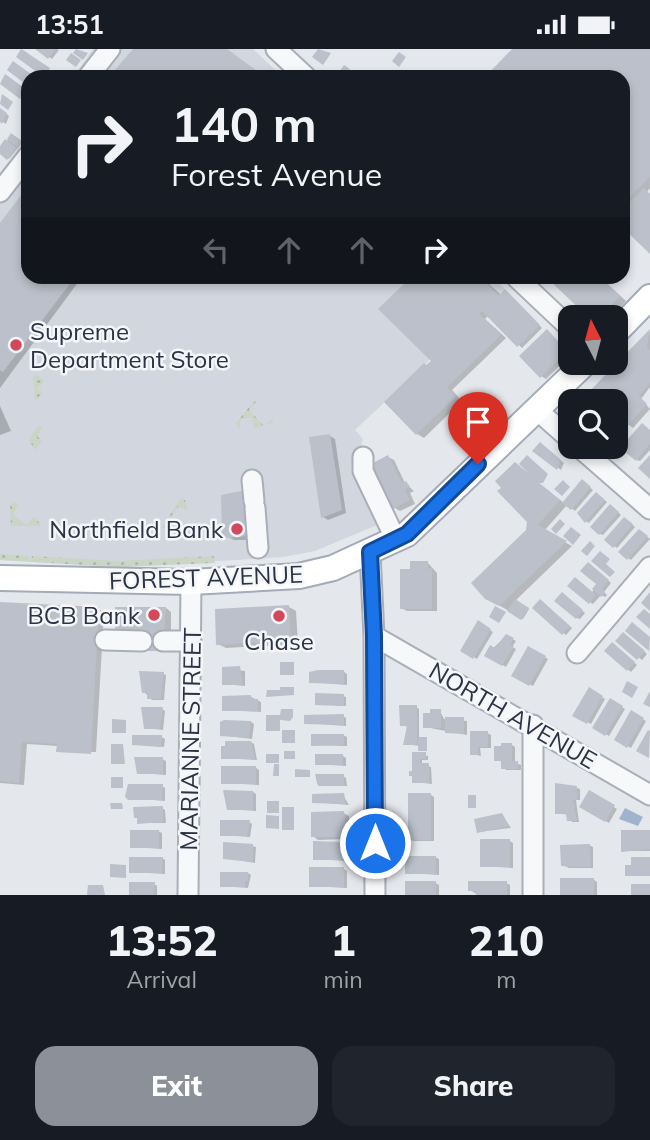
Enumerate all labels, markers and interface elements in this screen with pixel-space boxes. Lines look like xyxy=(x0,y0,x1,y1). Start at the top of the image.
text: 13:51 xyxy=(35,8,104,41)
text: 140 m xyxy=(171,93,317,154)
icon: right xyxy=(56,98,147,189)
text: Forest Avenue xyxy=(171,154,382,194)
icon: left xyxy=(197,231,235,269)
icon: ahead xyxy=(270,231,308,269)
icon: ahead xyxy=(343,231,381,269)
icon: right xyxy=(416,231,454,269)
north arrow xyxy=(558,305,628,375)
map controls xyxy=(558,305,628,459)
place label: Supreme Department Store xyxy=(30,316,229,374)
marker: Supreme Department Store xyxy=(8,337,24,353)
button: search xyxy=(558,389,628,459)
pin xyxy=(448,392,508,464)
icon: arrive xyxy=(459,403,497,441)
place label: Northfield Bank xyxy=(49,514,224,544)
marker: Northfield Bank xyxy=(229,521,245,537)
street label: FOREST AVENUE xyxy=(108,559,304,595)
place label: BCB Bank xyxy=(28,600,141,630)
marker: BCB Bank xyxy=(146,607,162,623)
marker: Chase xyxy=(271,608,287,624)
place label: Chase xyxy=(244,626,314,656)
street label: MARIANNE STREET xyxy=(173,627,207,851)
street label: NORTH AVENUE xyxy=(424,655,602,775)
position arrow xyxy=(338,806,412,880)
text: 13:52 xyxy=(106,914,218,967)
text: 1 xyxy=(330,914,356,967)
text: 210 xyxy=(469,914,544,967)
text: Arrival xyxy=(127,965,197,994)
text: min xyxy=(323,965,363,994)
text: m xyxy=(496,965,516,994)
button: Exit xyxy=(35,1046,318,1126)
button: Share xyxy=(332,1046,615,1126)

